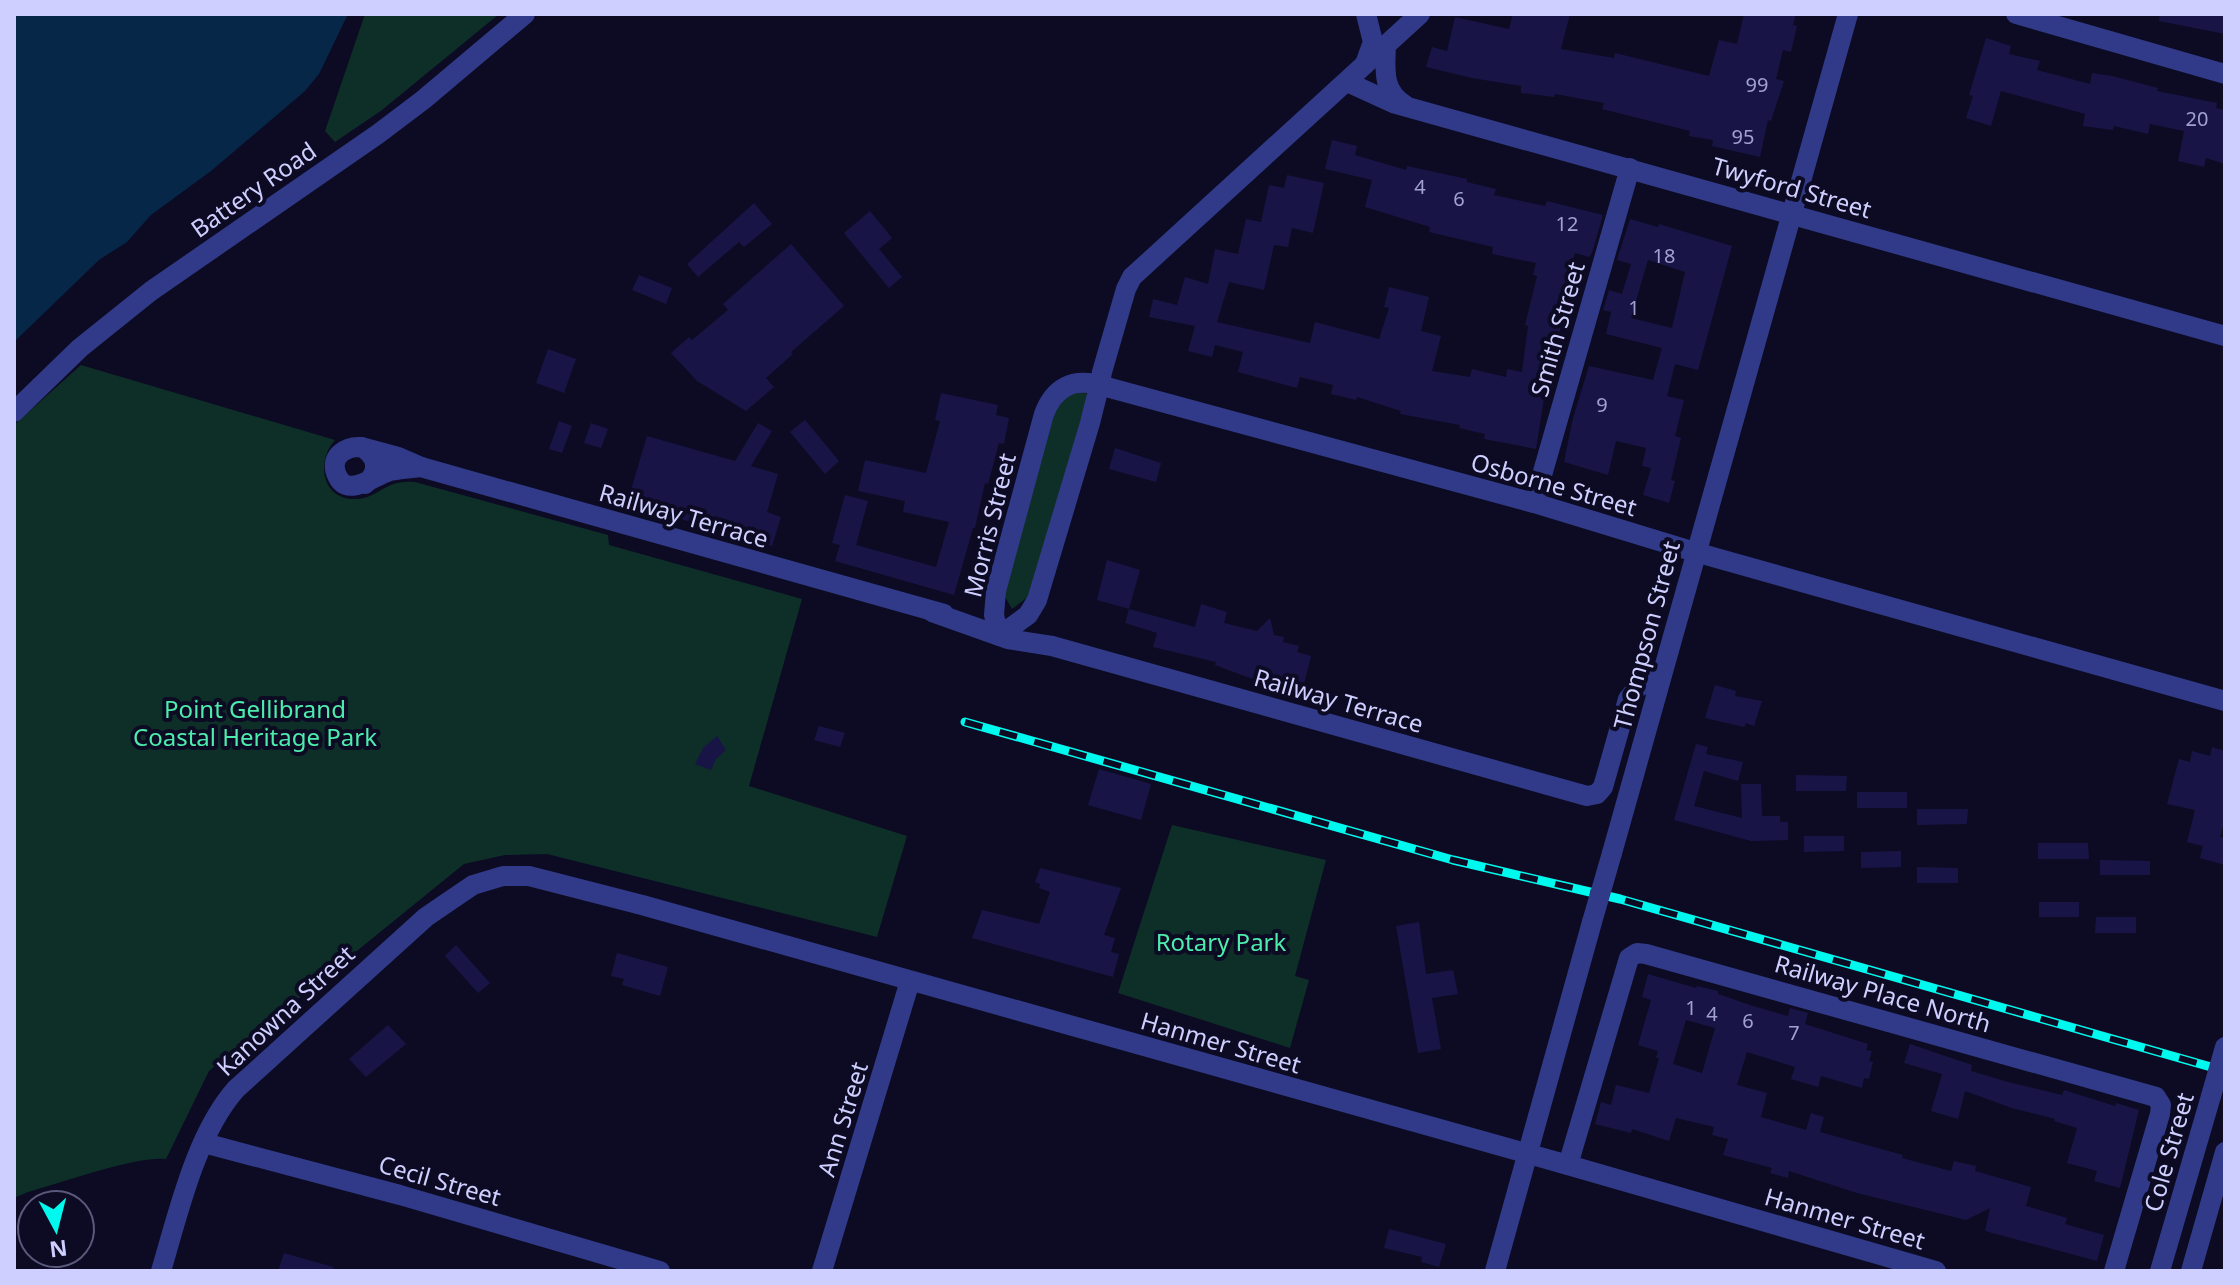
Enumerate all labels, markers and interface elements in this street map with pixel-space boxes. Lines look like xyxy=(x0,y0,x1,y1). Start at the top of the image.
house number: 99 xyxy=(1746,71,1768,98)
house number: 20 xyxy=(2186,105,2208,132)
house number: 95 xyxy=(1732,123,1754,150)
street label: Battery Road xyxy=(184,134,322,244)
street label: Twyford Street xyxy=(1709,149,1876,226)
house number: 4 xyxy=(1414,173,1426,200)
house number: 6 xyxy=(1453,185,1465,212)
house number: 12 xyxy=(1556,210,1578,237)
house number: 18 xyxy=(1653,242,1675,269)
street label: Smith Street xyxy=(1522,258,1592,400)
house number: 1 xyxy=(1628,294,1640,321)
house number: 9 xyxy=(1596,391,1608,418)
street label: Osborne Street xyxy=(1467,445,1641,524)
street label: Morris Street xyxy=(955,449,1023,600)
street label: Railway Terrace xyxy=(596,475,772,555)
street label: Thompson Street xyxy=(1605,537,1687,733)
street label: Railway Terrace xyxy=(1251,660,1427,740)
park label: Point Gellibrand Coastal Heritage Park xyxy=(133,692,377,753)
park label: Rotary Park xyxy=(1156,925,1287,958)
street label: Kanowna Street xyxy=(209,937,361,1083)
street label: Railway Place North xyxy=(1771,946,1995,1040)
house number: 1 xyxy=(1685,994,1697,1021)
house number: 4 xyxy=(1706,1000,1718,1027)
street label: Hanmer Street xyxy=(1137,1003,1305,1081)
house number: 6 xyxy=(1742,1007,1754,1034)
house number: 7 xyxy=(1788,1019,1800,1046)
street label: Ann Street xyxy=(809,1057,875,1180)
street label: Cole Street xyxy=(2135,1088,2201,1216)
street label: Cecil Street xyxy=(375,1147,505,1213)
street label: Hanmer Street xyxy=(1761,1179,1929,1257)
north arrow xyxy=(16,1189,96,1269)
text: N xyxy=(48,1234,69,1266)

